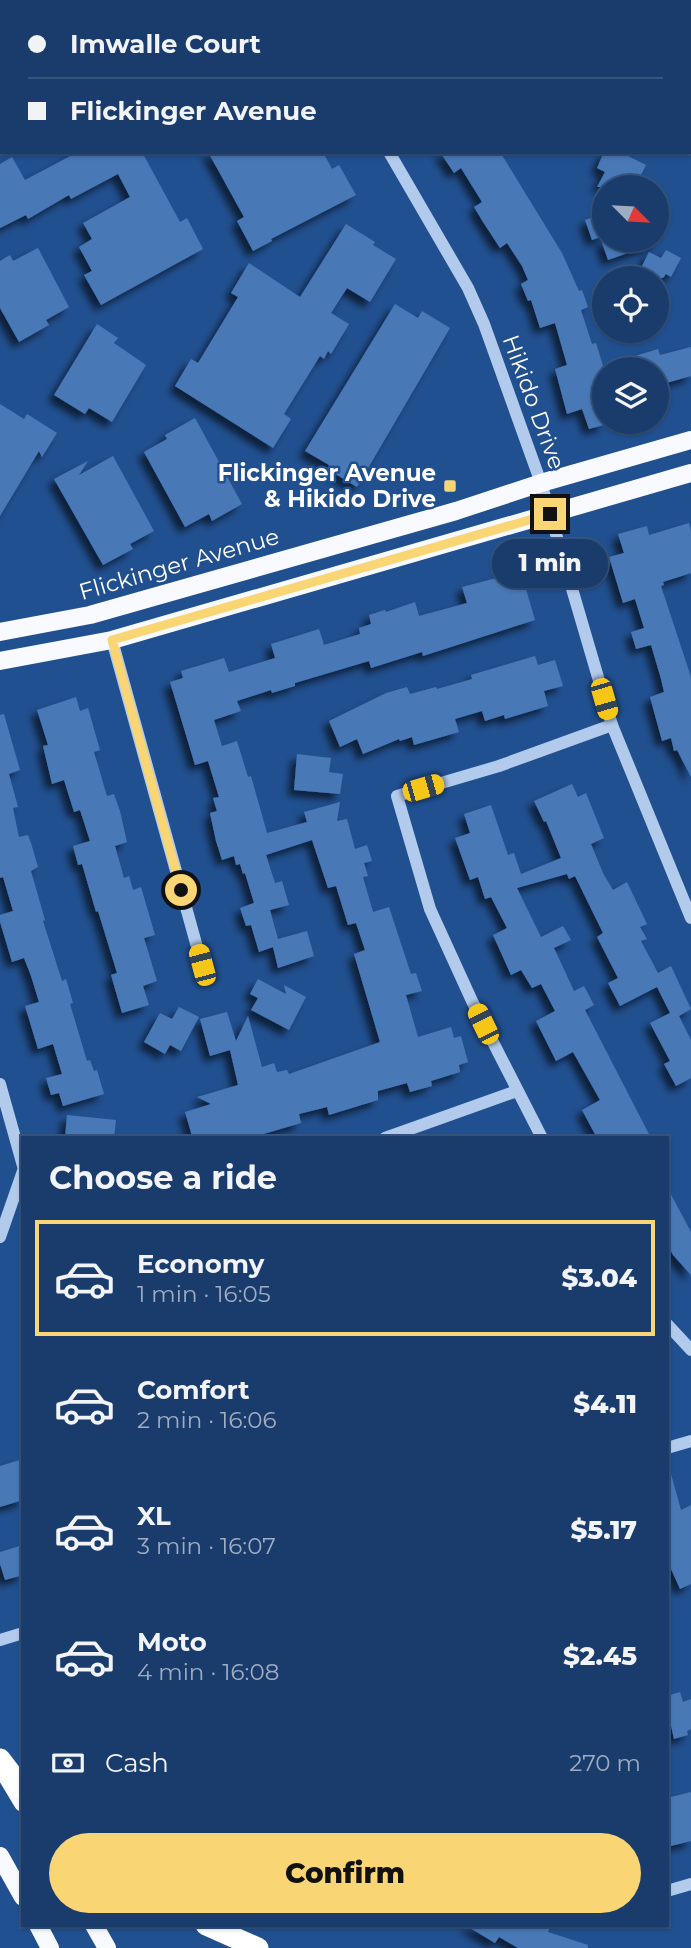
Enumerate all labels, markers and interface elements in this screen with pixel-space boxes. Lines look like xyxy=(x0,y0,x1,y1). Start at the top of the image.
text: Imwalle Court xyxy=(70,28,261,60)
text: Flickinger Avenue xyxy=(70,95,317,127)
north arrow xyxy=(592,175,668,252)
map controls xyxy=(592,175,669,434)
button: locate xyxy=(592,266,669,343)
street label: Hikido Drive xyxy=(497,331,571,473)
button: layers xyxy=(592,357,669,434)
place label: Flickinger Avenue & Hikido Drive xyxy=(218,459,436,513)
marker: Flickinger Avenue & Hikido Drive xyxy=(442,478,458,494)
route end xyxy=(534,498,566,530)
street label: Flickinger Avenue xyxy=(76,522,282,606)
callout: 1 min xyxy=(492,538,608,588)
text: 1 min xyxy=(518,549,582,577)
car xyxy=(589,676,620,722)
car xyxy=(400,772,447,804)
route start xyxy=(165,874,197,906)
car xyxy=(187,942,218,988)
car xyxy=(465,1001,502,1047)
text: Choose a ride xyxy=(49,1158,277,1197)
icon: car xyxy=(53,1247,116,1310)
text: Economy xyxy=(137,1248,264,1280)
text: $3.04 xyxy=(562,1262,637,1294)
text: 1 min · 16:05 xyxy=(137,1280,271,1308)
icon: car xyxy=(53,1373,116,1436)
text: Comfort xyxy=(137,1374,249,1406)
text: $4.11 xyxy=(573,1388,637,1420)
text: 2 min · 16:06 xyxy=(137,1406,277,1434)
icon: car xyxy=(53,1499,116,1562)
text: XL xyxy=(137,1500,171,1532)
text: $5.17 xyxy=(571,1514,637,1546)
text: 3 min · 16:07 xyxy=(137,1532,276,1560)
icon: car xyxy=(53,1625,116,1688)
text: Moto xyxy=(137,1626,207,1658)
text: $2.45 xyxy=(563,1640,637,1672)
text: 4 min · 16:08 xyxy=(137,1658,279,1686)
icon: cash xyxy=(49,1744,87,1782)
text: Cash xyxy=(105,1747,169,1779)
text: 270 m xyxy=(569,1749,641,1777)
button: Confirm xyxy=(49,1833,641,1913)

